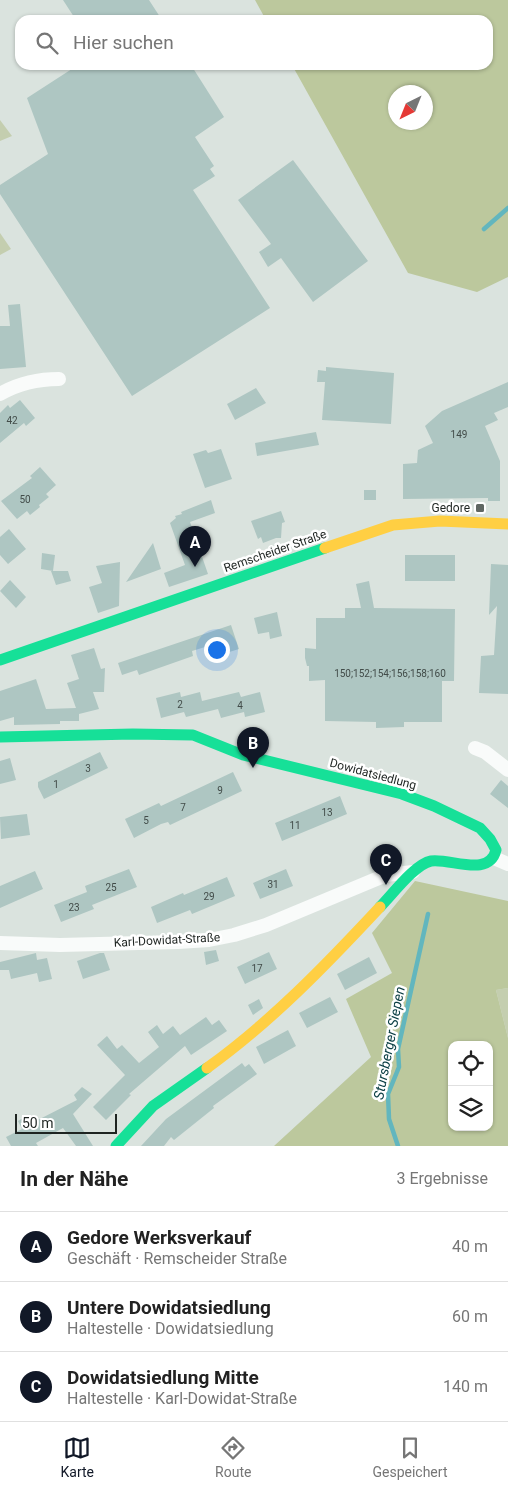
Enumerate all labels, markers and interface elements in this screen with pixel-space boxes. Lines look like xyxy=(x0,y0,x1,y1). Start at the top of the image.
search box xyxy=(15,15,493,70)
icon: search xyxy=(33,29,61,57)
text: Hier suchen xyxy=(73,31,174,54)
north arrow xyxy=(388,85,433,130)
house number: 42 xyxy=(6,415,18,426)
house number: 149 xyxy=(451,429,467,440)
house number: 50 xyxy=(19,494,31,505)
place label: Gedore xyxy=(432,501,470,515)
marker: Gedore xyxy=(474,502,486,514)
pin: A xyxy=(179,526,211,567)
street label: Remscheider Straße xyxy=(222,527,328,575)
your location xyxy=(204,637,230,663)
house number: 150;152;154;156;158;160 xyxy=(334,668,446,679)
house number: 2 xyxy=(177,699,183,710)
house number: 4 xyxy=(237,700,243,711)
pin: B xyxy=(237,727,269,768)
street label: Dowidatsiedlung xyxy=(328,756,418,792)
house number: 3 xyxy=(85,763,91,774)
house number: 1 xyxy=(53,779,59,790)
house number: 9 xyxy=(217,785,223,796)
house number: 7 xyxy=(180,802,186,813)
house number: 13 xyxy=(321,807,333,818)
house number: 5 xyxy=(143,815,149,826)
house number: 11 xyxy=(289,820,301,831)
pin: C xyxy=(370,844,402,885)
house number: 31 xyxy=(267,879,279,890)
house number: 25 xyxy=(105,882,117,893)
house number: 29 xyxy=(203,891,215,902)
house number: 23 xyxy=(68,902,80,913)
street label: Karl-Dowidat-Straße xyxy=(113,930,221,950)
house number: 17 xyxy=(251,963,263,974)
water label: Stursberger Siepen xyxy=(370,985,408,1101)
map controls xyxy=(448,1041,493,1131)
button: locate xyxy=(448,1041,493,1086)
button: layers xyxy=(448,1086,493,1131)
scale bar xyxy=(15,1111,118,1134)
text: 50 m xyxy=(22,1115,54,1131)
text: In der Nähe xyxy=(20,1167,128,1191)
text: 3 Ergebnisse xyxy=(396,1169,488,1188)
text: Gedore Werksverkauf xyxy=(67,1226,251,1249)
text: A xyxy=(31,1237,41,1256)
text: 40 m xyxy=(452,1237,488,1256)
text: Geschäft · Remscheider Straße xyxy=(67,1249,287,1268)
text: Untere Dowidatsiedlung xyxy=(67,1296,271,1319)
text: B xyxy=(31,1307,41,1326)
text: 60 m xyxy=(452,1307,488,1326)
text: Haltestelle · Dowidatsiedlung xyxy=(67,1319,274,1338)
text: Dowidatsiedlung Mitte xyxy=(67,1366,259,1389)
text: C xyxy=(31,1377,41,1396)
text: 140 m xyxy=(443,1377,488,1396)
text: Haltestelle · Karl-Dowidat-Straße xyxy=(67,1389,297,1408)
tab: Karte xyxy=(61,1434,94,1480)
tab: Route xyxy=(215,1434,251,1480)
tab: Gespeichert xyxy=(372,1434,447,1480)

